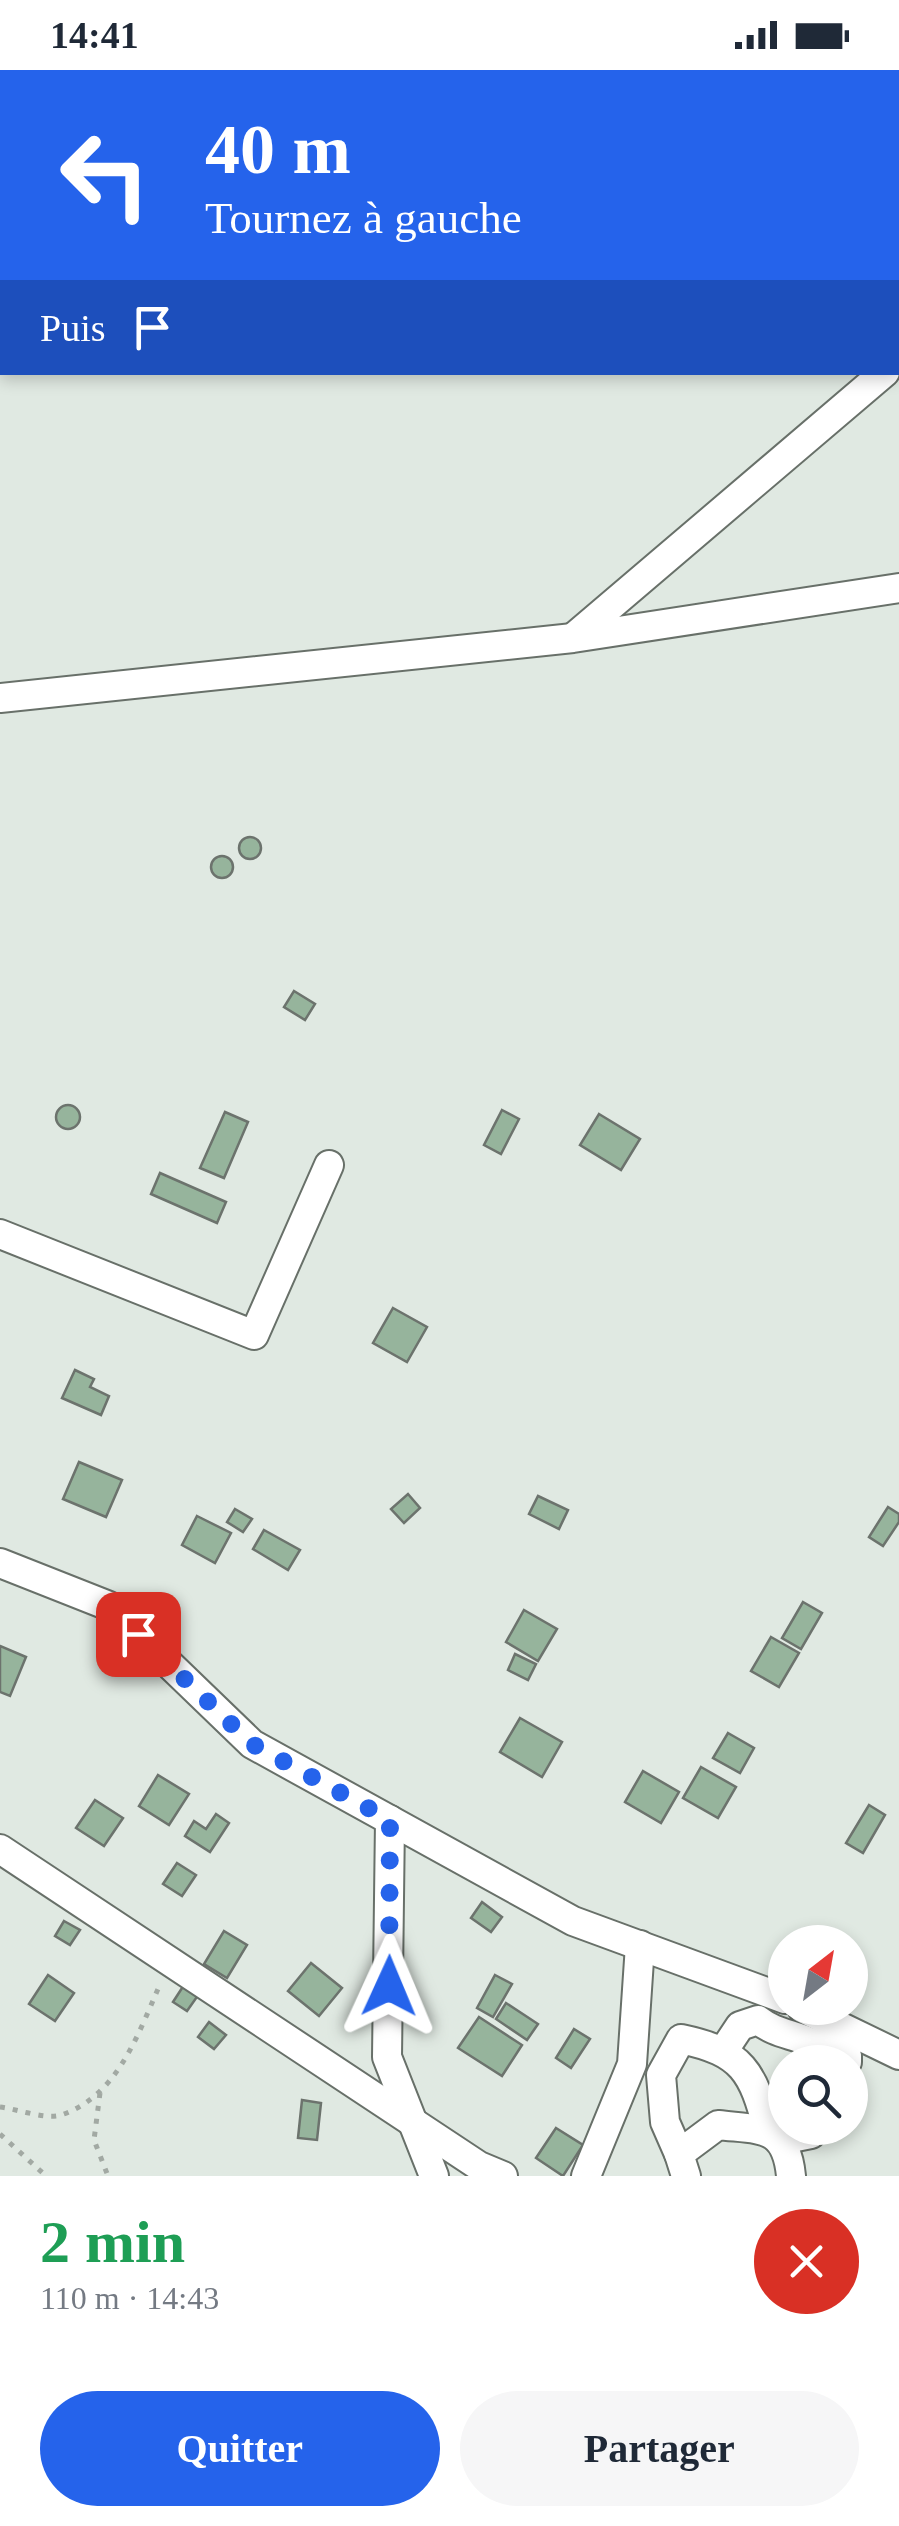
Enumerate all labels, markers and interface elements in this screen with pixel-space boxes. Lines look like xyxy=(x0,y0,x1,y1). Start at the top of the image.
text: 14:41 xyxy=(50,14,139,56)
icon: left xyxy=(40,110,170,240)
text: 40 m xyxy=(205,111,351,188)
text: Tournez à gauche xyxy=(205,193,522,243)
icon: arrive xyxy=(125,300,180,355)
text: Puis xyxy=(40,307,105,349)
pin xyxy=(96,1592,181,1677)
icon: arrive xyxy=(111,1607,166,1662)
north arrow xyxy=(768,1925,868,2025)
map controls xyxy=(768,1925,868,2145)
position arrow xyxy=(337,1934,441,2038)
button: search xyxy=(768,2045,868,2145)
text: 2 min xyxy=(40,2209,185,2275)
button: close xyxy=(754,2209,859,2314)
text: 110 m · 14:43 xyxy=(40,2280,219,2316)
button: Quitter xyxy=(40,2391,440,2506)
button: Partager xyxy=(460,2391,859,2506)

